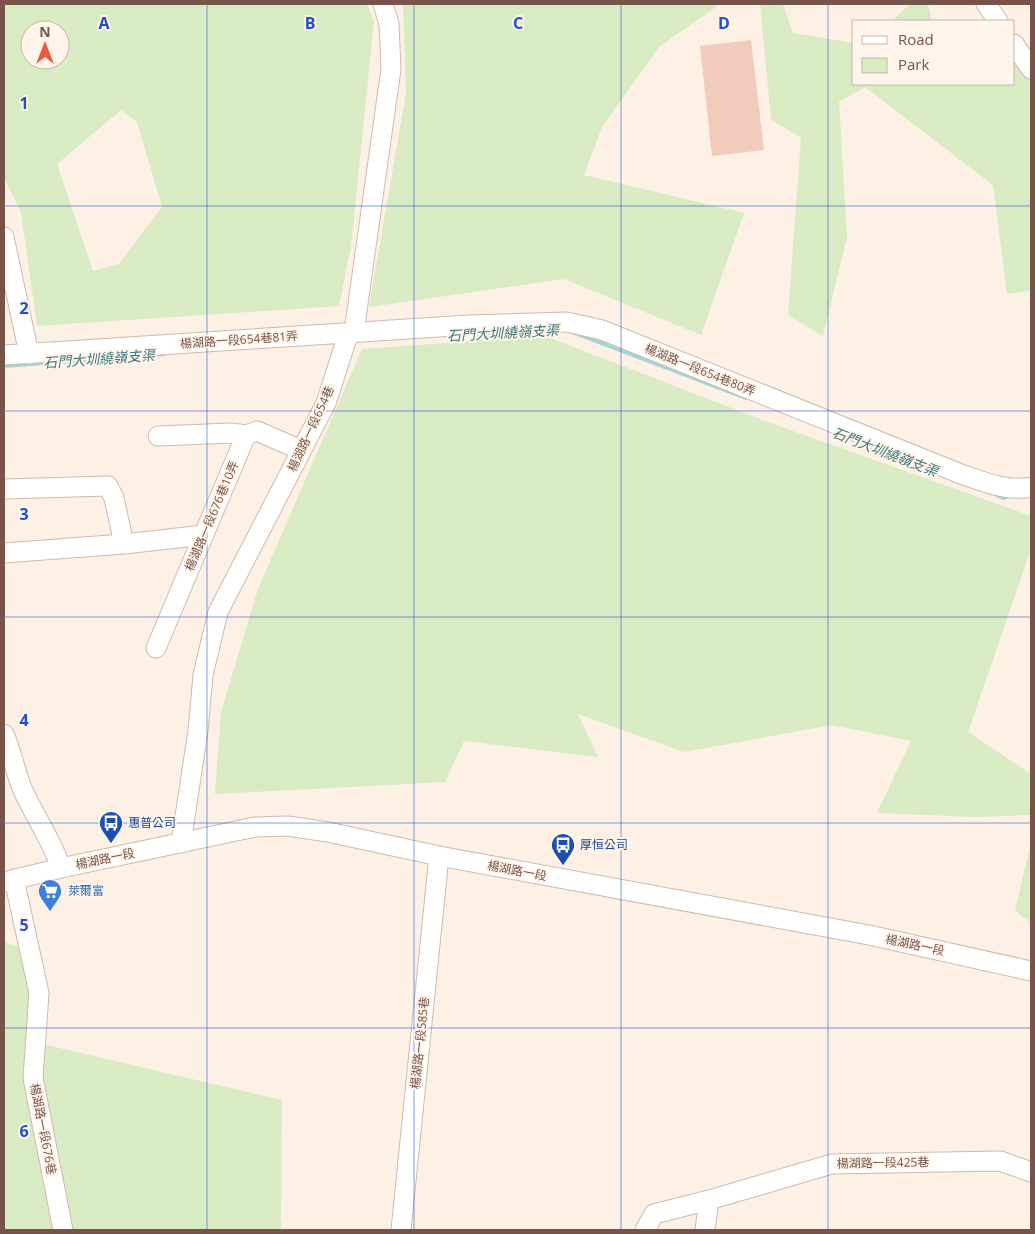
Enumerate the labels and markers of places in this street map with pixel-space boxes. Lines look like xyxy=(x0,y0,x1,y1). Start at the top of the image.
bus stop icon: 惠普公司 xyxy=(98,810,124,844)
place label: 惠普公司 xyxy=(128,814,176,831)
bus stop icon: 厚恒公司 xyxy=(550,832,576,866)
place label: 厚恒公司 xyxy=(580,836,628,853)
supermarket icon: 萊爾富 xyxy=(37,878,63,912)
place label: 萊爾富 xyxy=(68,882,104,899)

